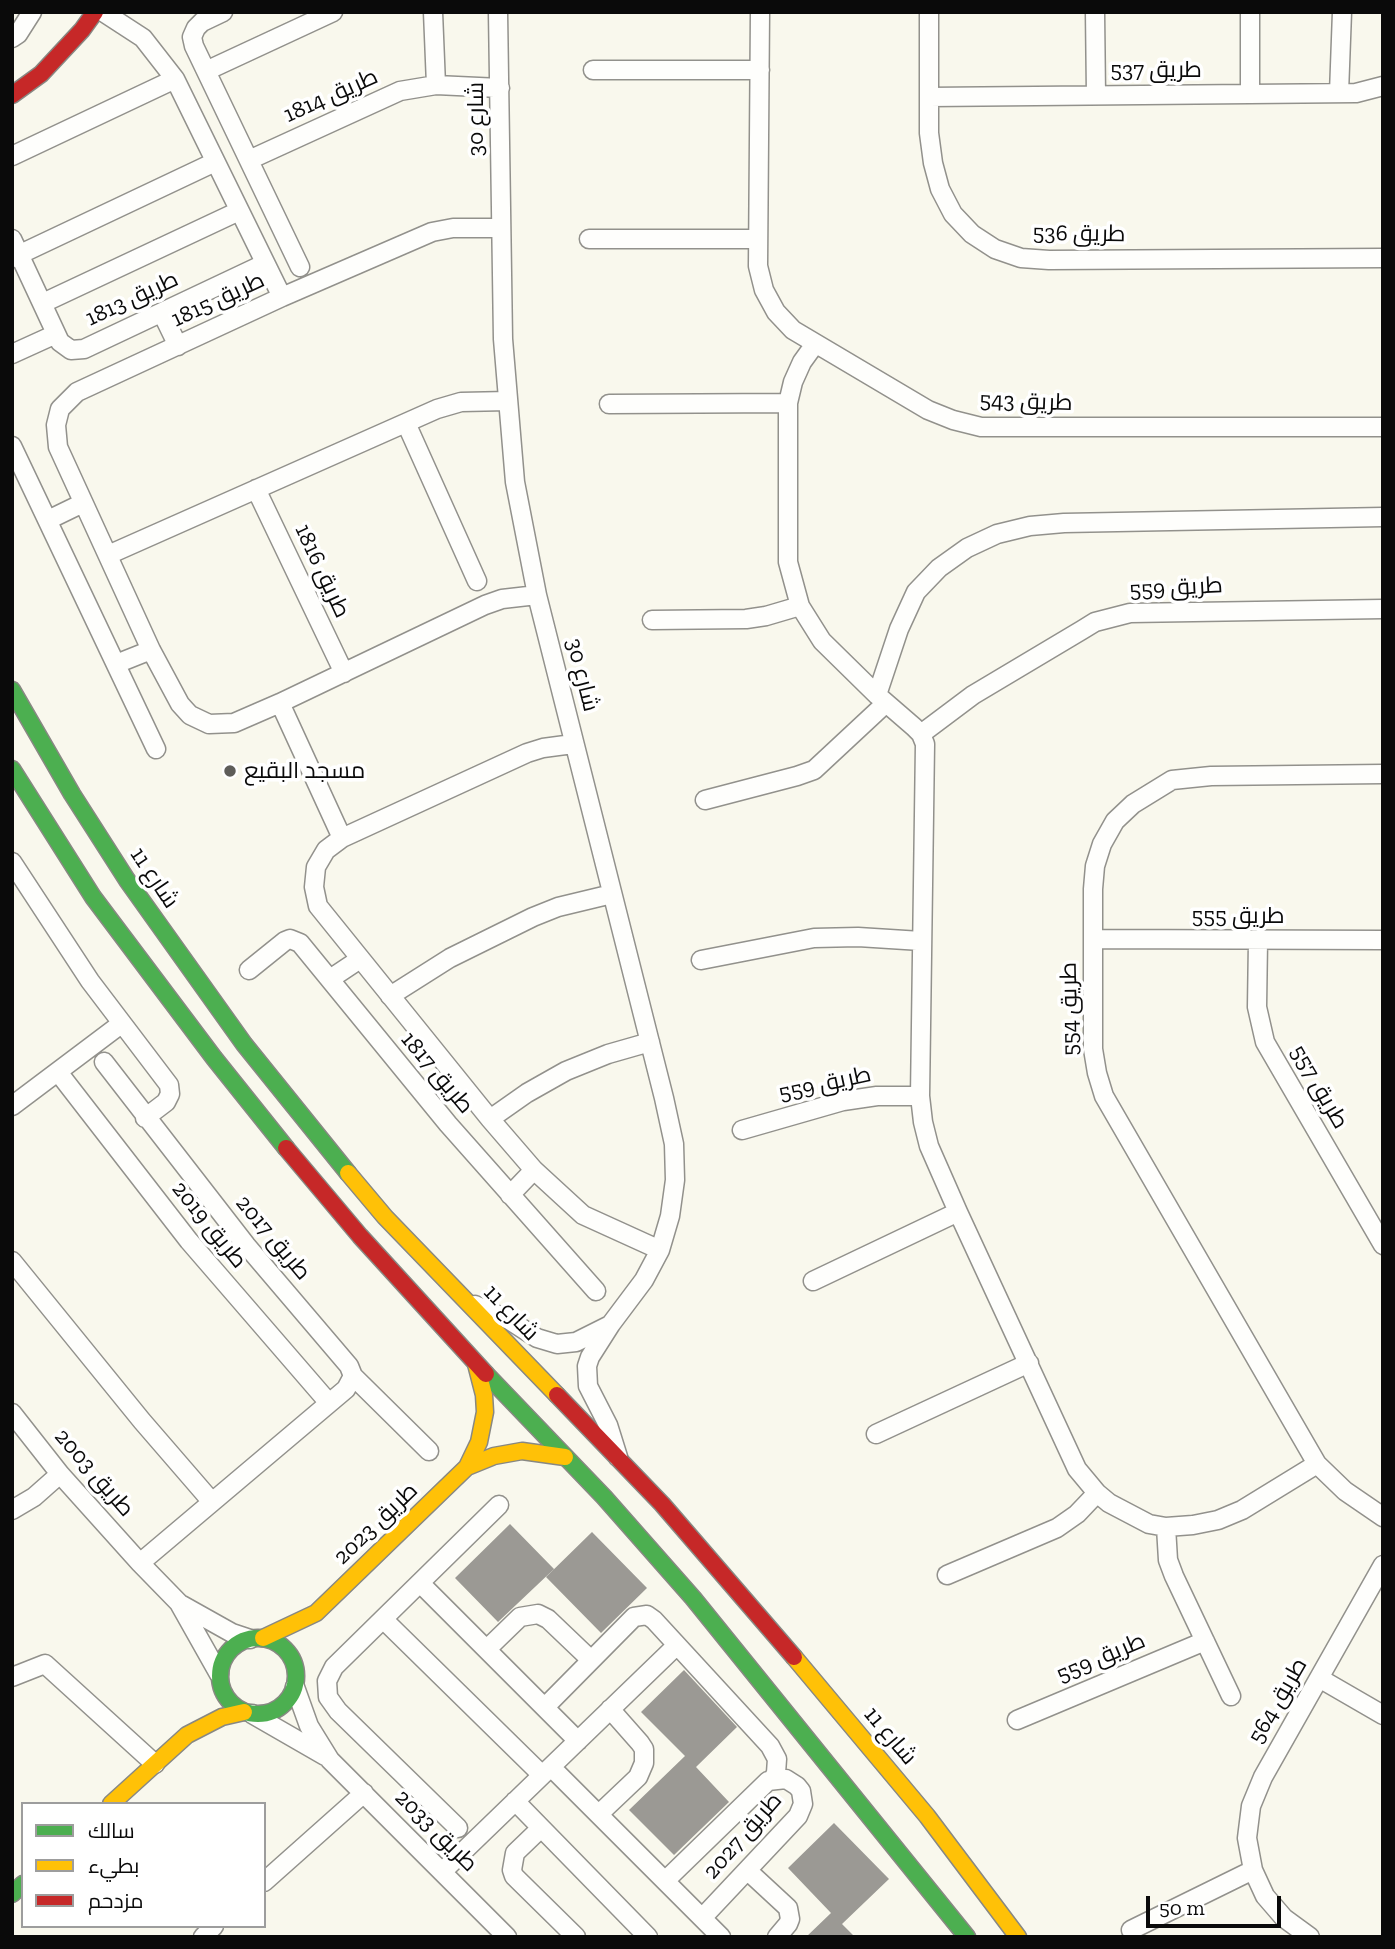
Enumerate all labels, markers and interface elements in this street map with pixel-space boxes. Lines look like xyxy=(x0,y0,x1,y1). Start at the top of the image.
street label: طريق 537 xyxy=(1110,56,1202,84)
street label: طريق 1814 xyxy=(280,63,382,129)
street label: شارع 30 xyxy=(462,82,490,156)
street label: طريق 536 xyxy=(1032,219,1126,249)
street label: طريق 1813 xyxy=(81,266,183,332)
street label: طريق 1815 xyxy=(167,266,269,334)
street label: طريق 543 xyxy=(979,387,1073,417)
street label: طريق 1816 xyxy=(288,520,356,622)
street label: طريق 559 xyxy=(1129,572,1223,604)
street label: شارع 30 xyxy=(560,636,604,714)
place label: مسجد البقيع xyxy=(244,757,365,785)
marker: مسجد البقيع xyxy=(222,763,238,779)
street label: شارع 11 xyxy=(124,842,184,914)
street label: طريق 555 xyxy=(1191,902,1285,930)
street label: طريق 554 xyxy=(1055,962,1085,1056)
street label: طريق 1817 xyxy=(395,1026,479,1120)
street label: طريق 557 xyxy=(1284,1040,1354,1134)
street label: طريق 559 xyxy=(776,1061,874,1107)
street label: طريق 2019 xyxy=(166,1176,252,1274)
street label: طريق 2017 xyxy=(230,1190,316,1286)
street label: شارع 11 xyxy=(478,1279,544,1347)
street label: طريق 2003 xyxy=(48,1423,140,1523)
street label: طريق 2023 xyxy=(328,1477,424,1571)
street label: طريق 559 xyxy=(1053,1627,1149,1689)
street label: طريق 564 xyxy=(1243,1653,1313,1749)
street label: شارع 11 xyxy=(858,1701,922,1771)
street label: طريق 2033 xyxy=(389,1784,483,1878)
street label: طريق 2027 xyxy=(698,1787,788,1885)
legend xyxy=(21,1802,266,1928)
text: سالك xyxy=(88,1818,135,1843)
text: بطيء xyxy=(88,1853,139,1878)
scale bar xyxy=(1150,1882,1285,1926)
text: مزدحم xyxy=(88,1888,143,1913)
text: 50 m xyxy=(1159,1895,1205,1920)

